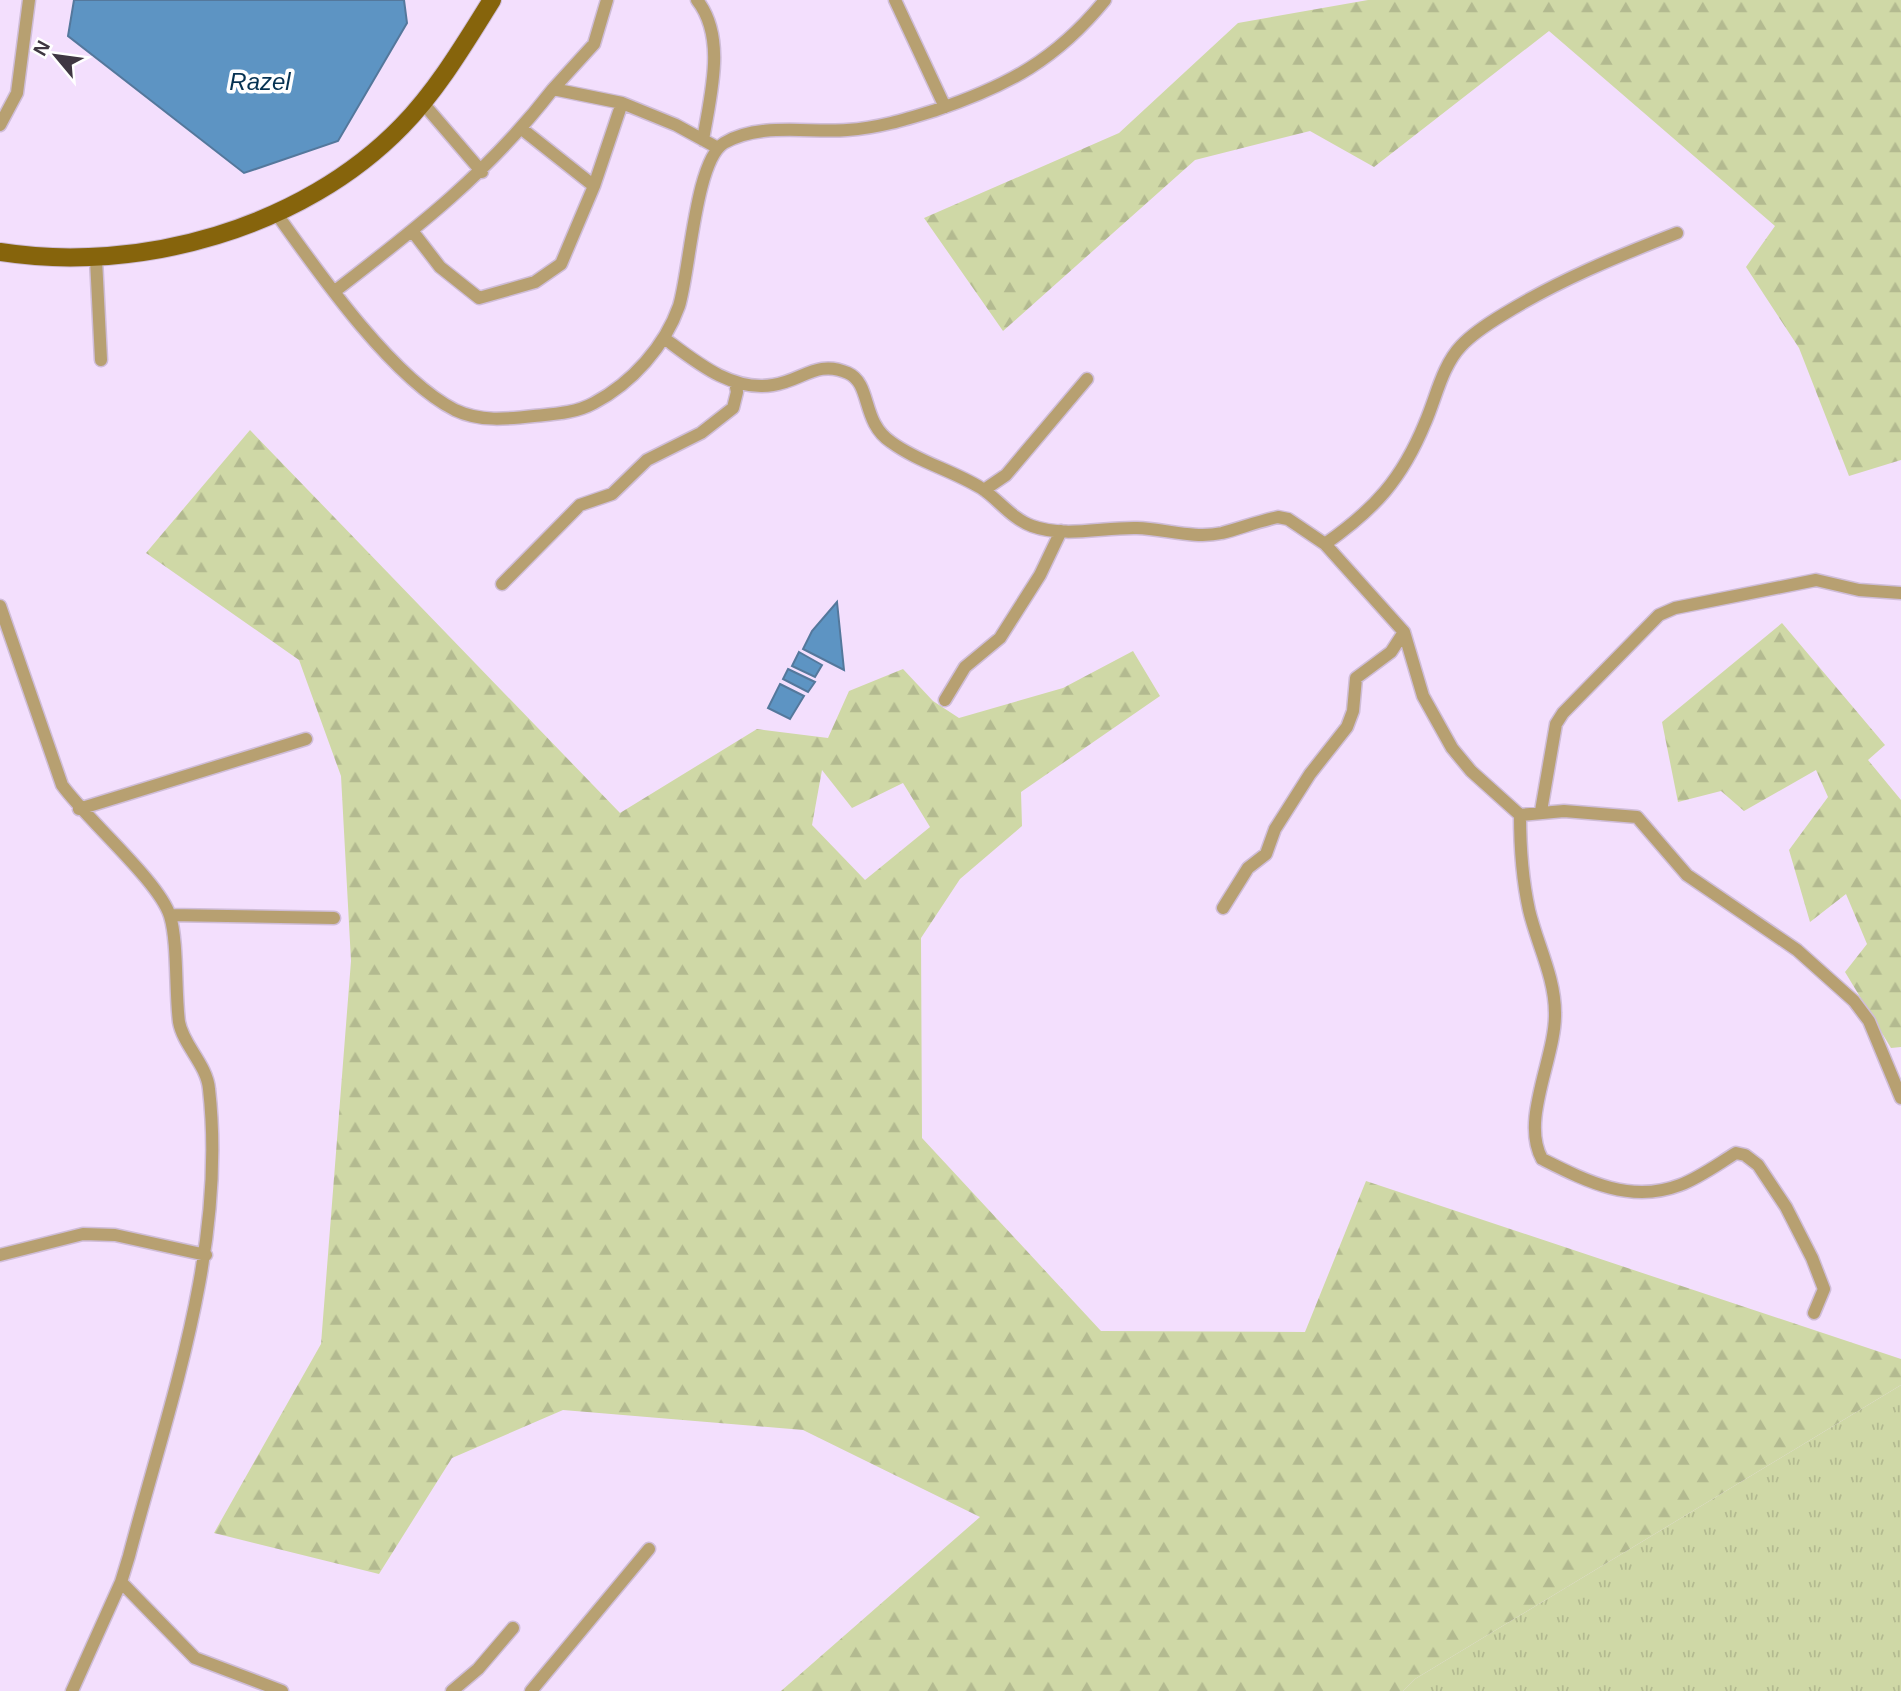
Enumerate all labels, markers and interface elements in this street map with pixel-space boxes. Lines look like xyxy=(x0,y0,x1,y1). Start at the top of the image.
north arrow xyxy=(21,21,91,91)
text: N xyxy=(29,37,54,59)
water label: Razel xyxy=(229,68,291,95)

